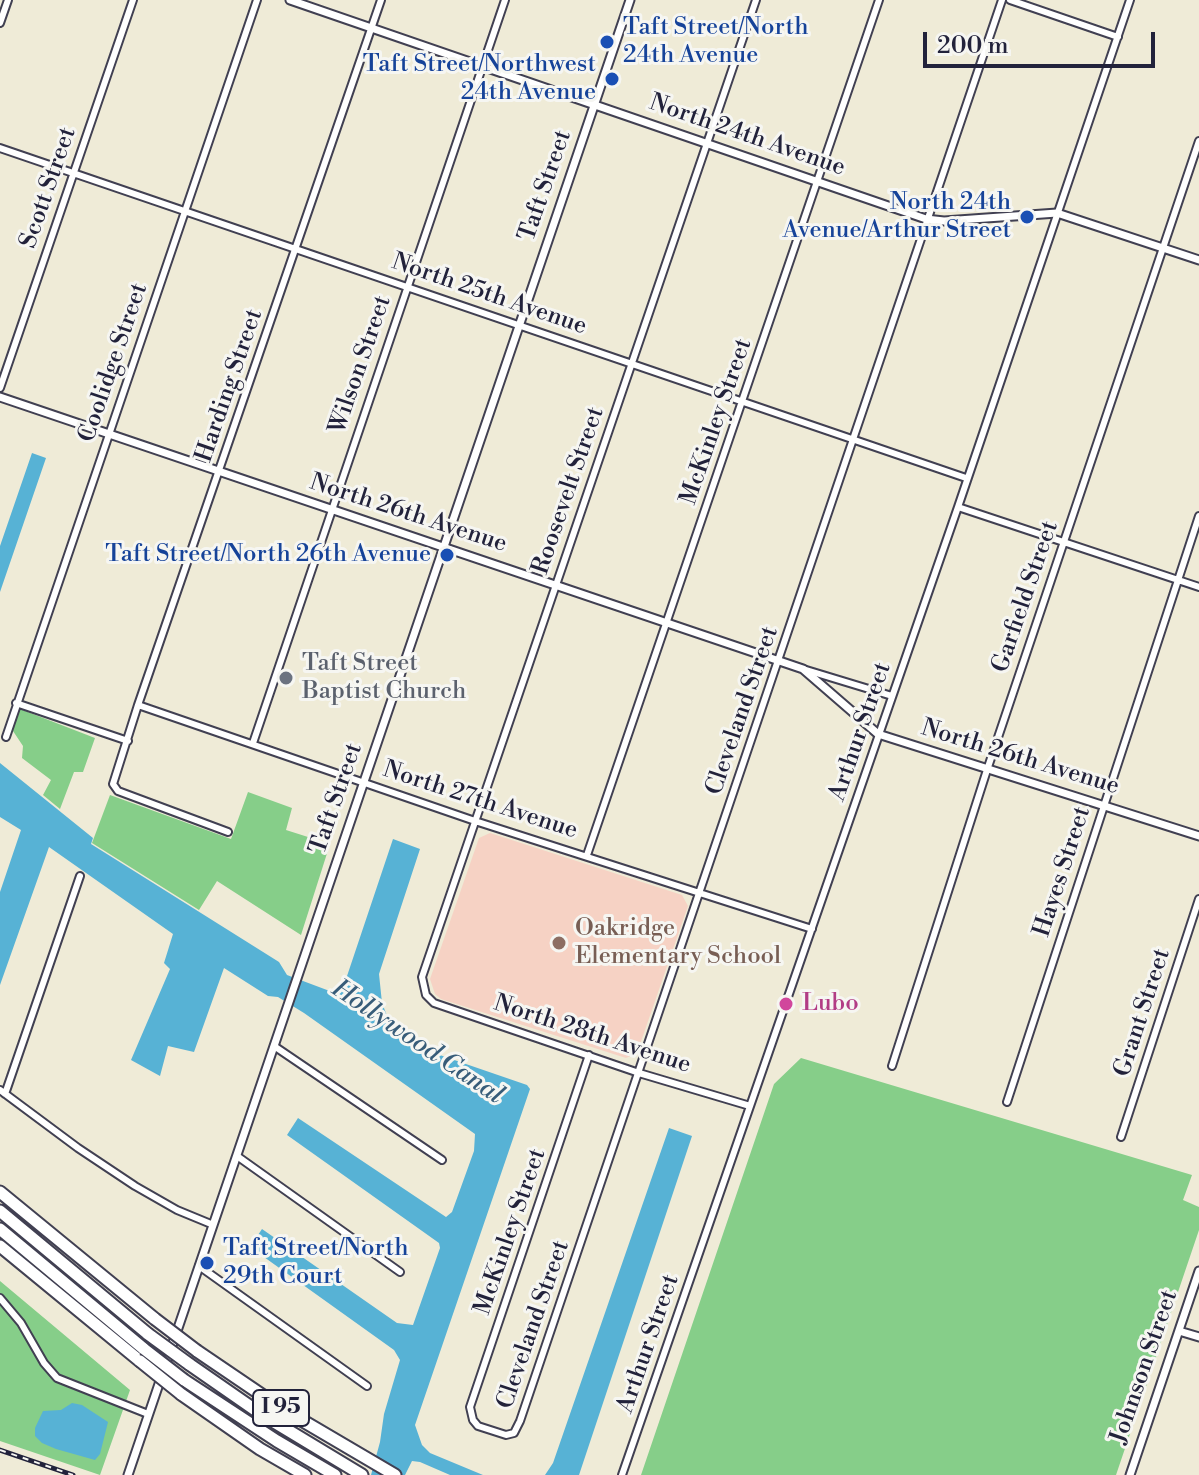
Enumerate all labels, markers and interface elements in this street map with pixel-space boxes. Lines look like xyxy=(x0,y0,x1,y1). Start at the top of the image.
place label: Taft Street/North 24th Avenue xyxy=(623,14,809,70)
scale bar xyxy=(927,16,1159,66)
text: 200 m xyxy=(937,31,1008,61)
marker: Taft Street/North 24th Avenue xyxy=(598,33,616,51)
place label: Taft Street/Northwest 24th Avenue xyxy=(363,51,596,107)
marker: Taft Street/Northwest 24th Avenue xyxy=(603,70,621,88)
street label: North 24th Avenue xyxy=(645,89,849,183)
street label: Scott Street xyxy=(15,124,83,252)
street label: Taft Street xyxy=(514,127,578,245)
place label: North 24th Avenue/Arthur Street xyxy=(783,189,1011,245)
marker: North 24th Avenue/Arthur Street xyxy=(1018,208,1036,226)
street label: North 25th Avenue xyxy=(388,248,590,342)
street label: Coolidge Street xyxy=(73,280,155,446)
street label: Wilson Street xyxy=(324,292,398,438)
street label: Harding Street xyxy=(190,306,270,466)
street label: McKinley Street xyxy=(675,335,759,509)
street label: Roosevelt Street xyxy=(527,403,611,579)
street label: North 26th Avenue xyxy=(306,469,510,559)
street label: Garfield Street xyxy=(987,517,1065,677)
place label: Taft Street/North 26th Avenue xyxy=(105,541,431,569)
marker: Taft Street/North 26th Avenue xyxy=(438,546,456,564)
street label: Cleveland Street xyxy=(701,623,785,799)
place label: Taft Street Baptist Church xyxy=(302,650,466,706)
street label: Arthur Street xyxy=(824,659,898,805)
marker: Taft Street Baptist Church xyxy=(277,669,295,687)
street label: North 26th Avenue xyxy=(918,714,1122,802)
street label: Taft Street xyxy=(305,740,369,858)
street label: North 27th Avenue xyxy=(379,756,581,846)
street label: Hayes Street xyxy=(1028,803,1098,941)
place label: Oakridge Elementary School xyxy=(575,915,781,971)
marker: Oakridge Elementary School xyxy=(550,934,568,952)
street label: Grant Street xyxy=(1109,945,1177,1081)
water label: Hollywood Canal xyxy=(325,974,509,1112)
street label: North 28th Avenue xyxy=(490,990,694,1080)
place label: Lubo xyxy=(802,990,859,1018)
marker: Lubo xyxy=(777,995,795,1013)
street label: McKinley Street xyxy=(469,1145,553,1319)
place label: Taft Street/North 29th Court xyxy=(223,1235,409,1291)
street label: Cleveland Street xyxy=(492,1237,576,1413)
marker: Taft Street/North 29th Court xyxy=(198,1254,216,1272)
street label: Arthur Street xyxy=(612,1271,686,1417)
street label: Johnson Street xyxy=(1105,1286,1185,1448)
road number: I 95 xyxy=(253,1390,309,1426)

